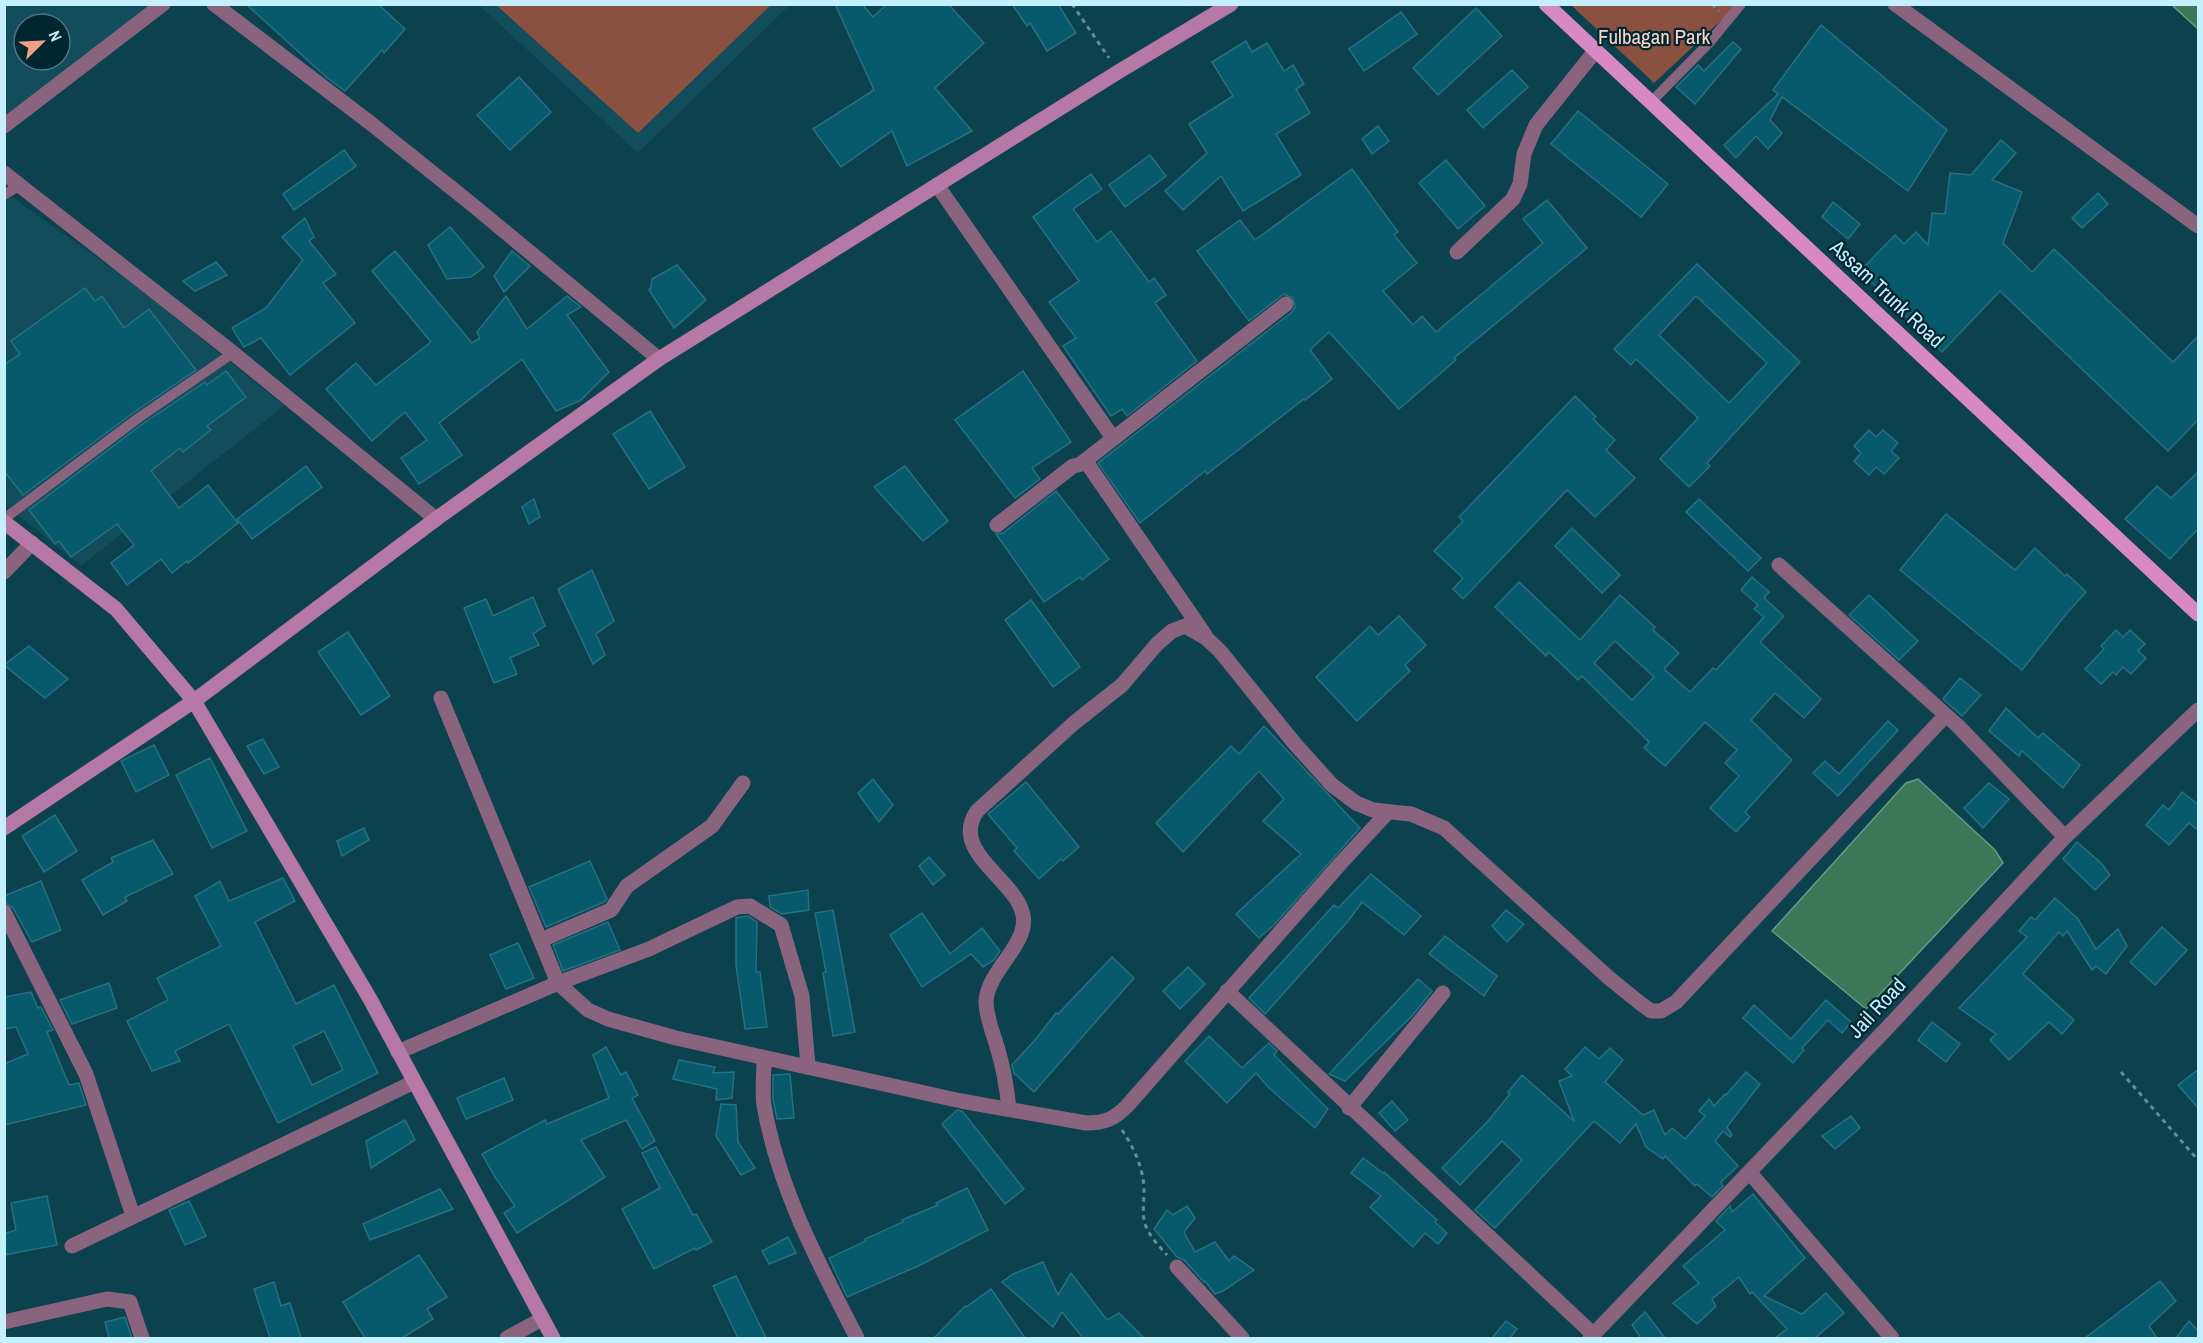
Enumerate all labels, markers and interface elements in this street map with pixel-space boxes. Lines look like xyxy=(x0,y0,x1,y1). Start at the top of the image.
north arrow xyxy=(12,12,72,72)
park label: Fulbagan Park xyxy=(1598,22,1710,51)
text: N xyxy=(44,27,68,45)
street label: Assam Trunk Road xyxy=(1823,232,1951,354)
street label: Jail Road xyxy=(1841,971,1912,1044)

